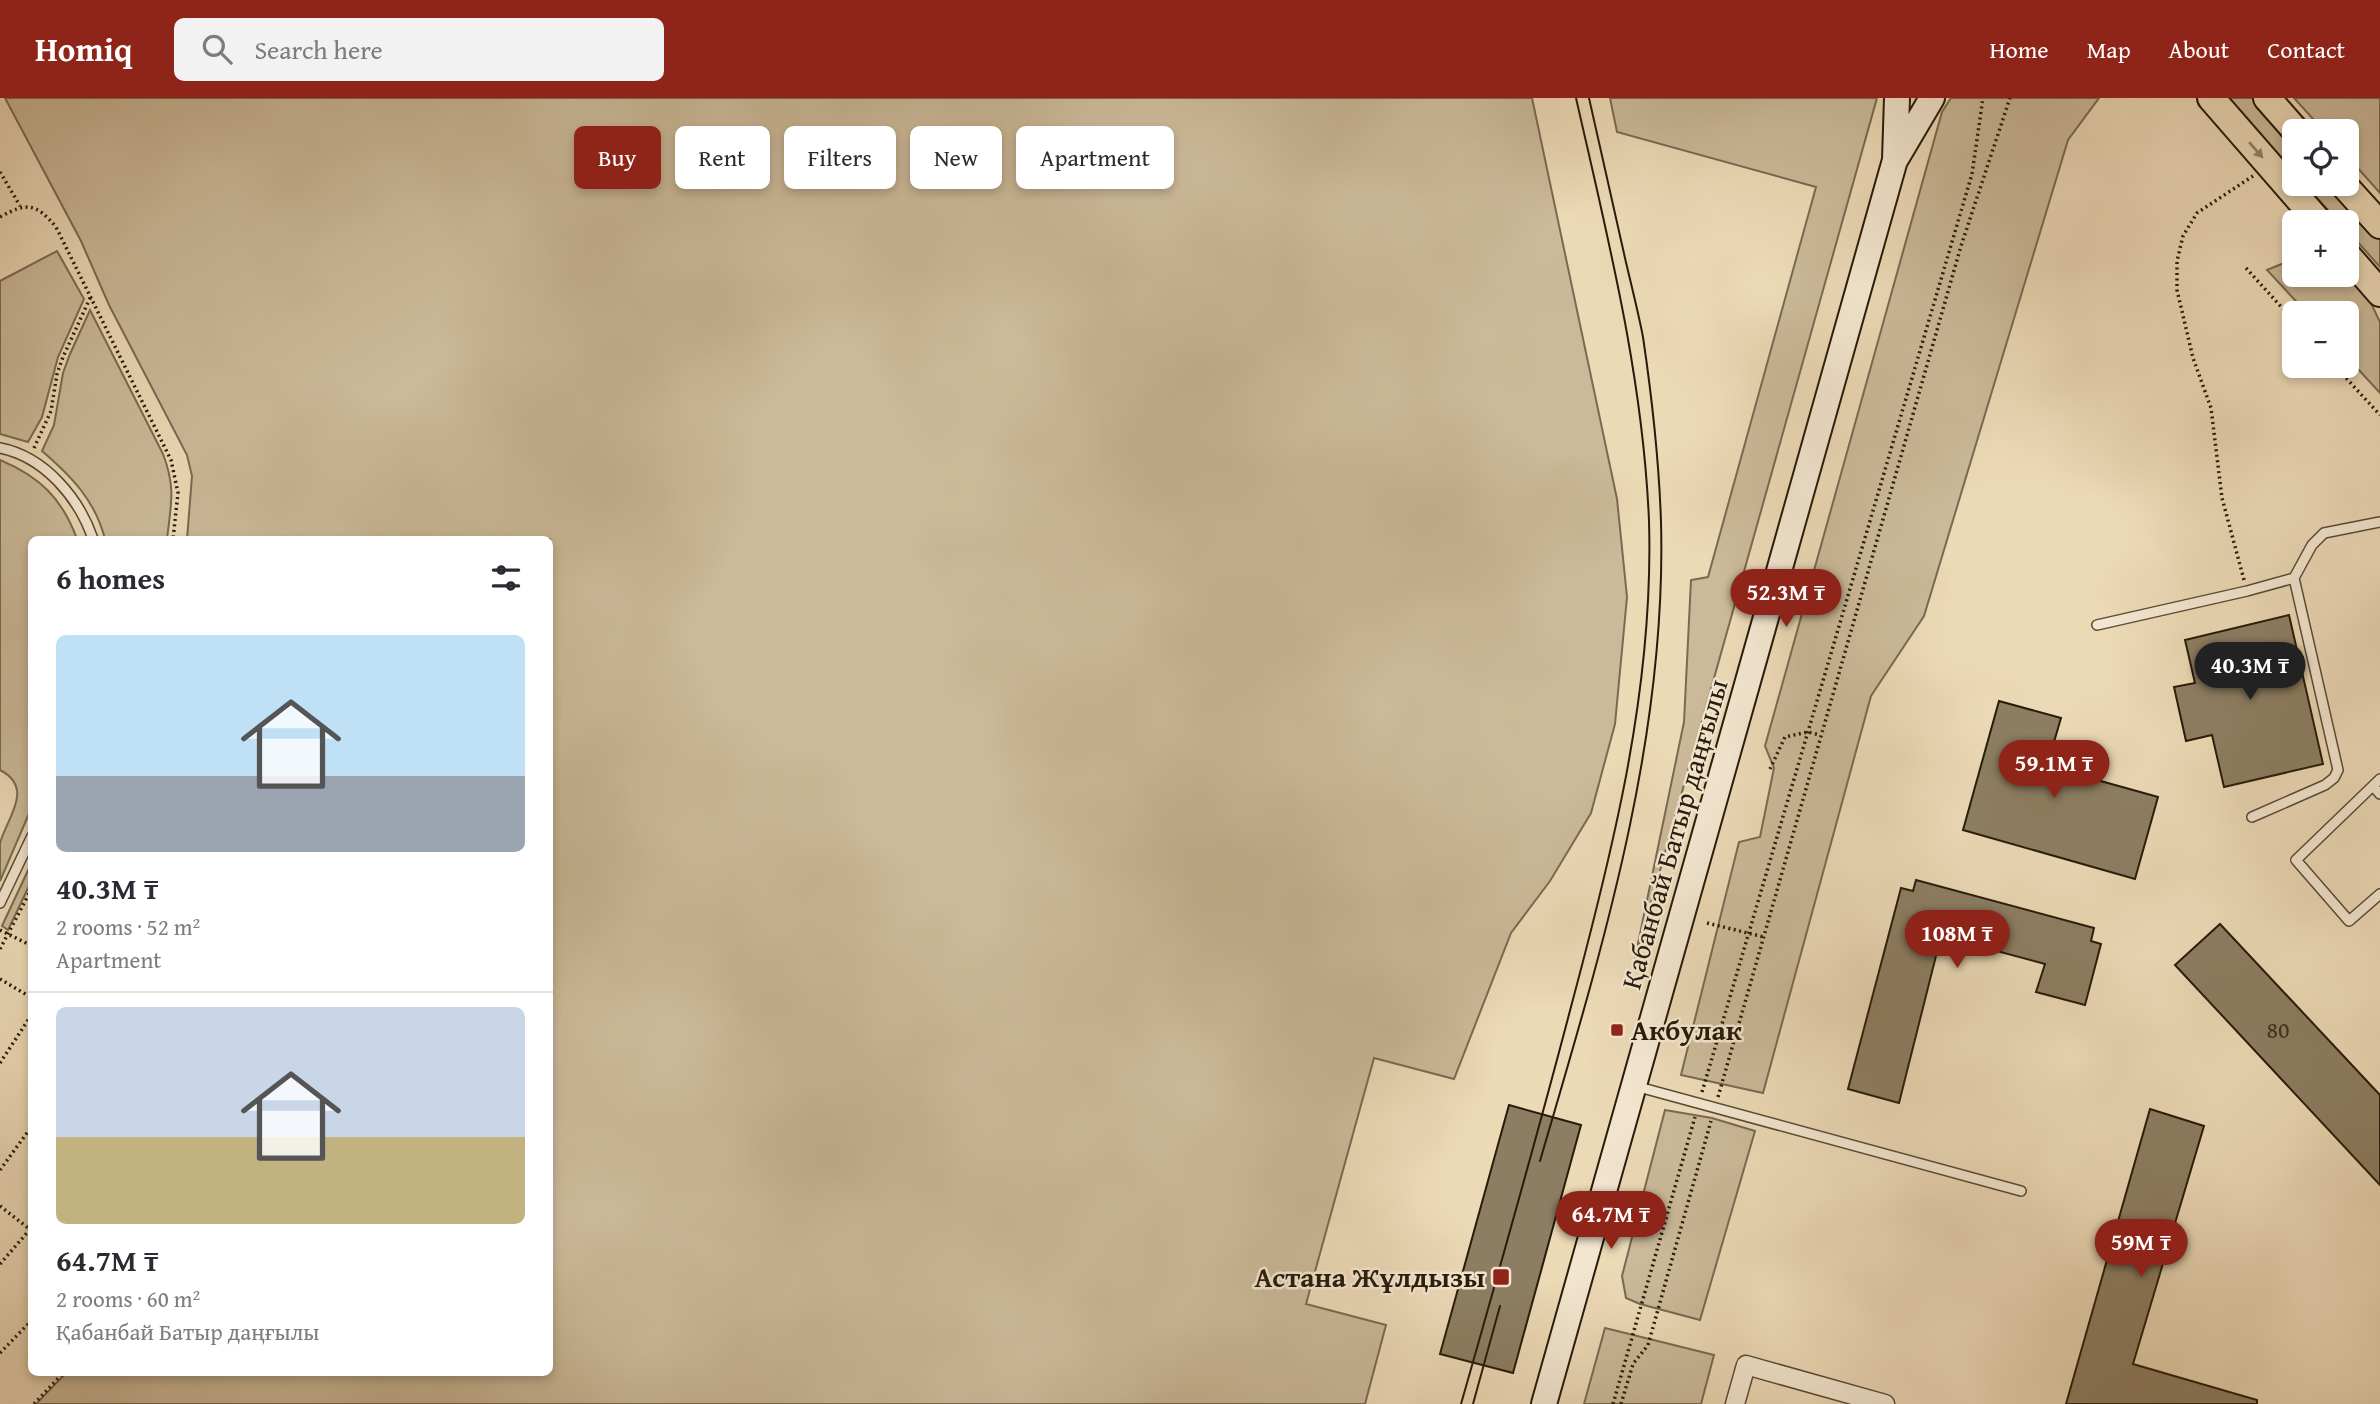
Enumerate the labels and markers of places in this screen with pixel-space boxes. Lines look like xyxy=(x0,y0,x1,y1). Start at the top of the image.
pin: 52.3M ₸ xyxy=(1721,570,1851,629)
pin: 40.3M ₸ xyxy=(2185,642,2315,702)
pin: 59.1M ₸ xyxy=(1989,740,2119,800)
pin: 108M ₸ xyxy=(1900,910,2014,970)
place label: Акбулак xyxy=(1631,1009,1743,1050)
marker: Акбулак xyxy=(1609,1022,1625,1038)
pin: 64.7M ₸ xyxy=(1546,1192,1676,1251)
pin: 59M ₸ xyxy=(2092,1220,2190,1279)
place label: Астана Жұлдызы xyxy=(1254,1256,1485,1297)
marker: Астана Жұлдызы xyxy=(1491,1267,1511,1287)

